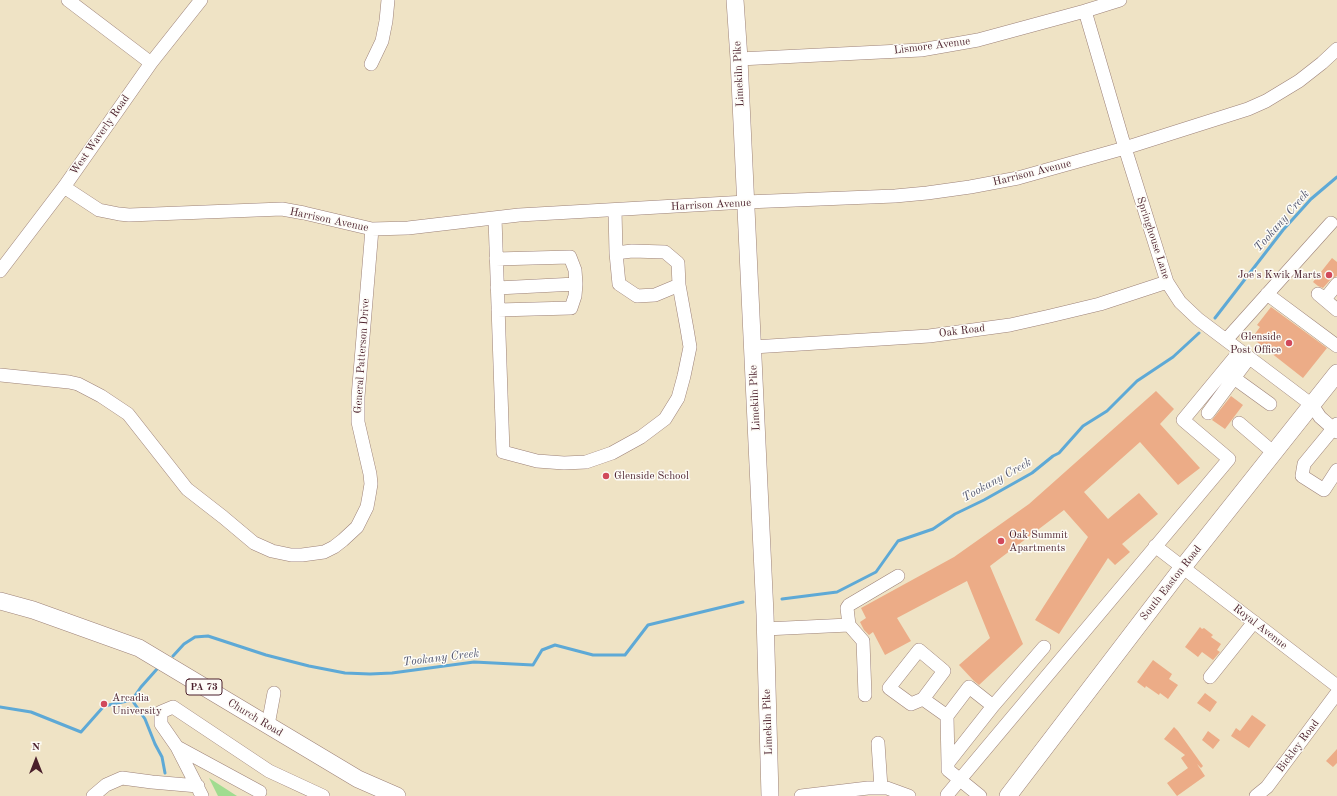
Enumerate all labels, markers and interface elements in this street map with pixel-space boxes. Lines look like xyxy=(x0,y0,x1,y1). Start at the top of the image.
street label: Lismore Avenue xyxy=(893,35,971,57)
street label: Limekiln Pike xyxy=(731,41,747,107)
street label: West Waverly Road xyxy=(67,92,133,178)
street label: Harrison Avenue xyxy=(991,157,1073,189)
water label: Tookany Creek xyxy=(1251,187,1313,255)
street label: Springhouse Lane xyxy=(1133,195,1173,281)
street label: Harrison Avenue xyxy=(671,196,751,214)
street label: Harrison Avenue xyxy=(288,205,370,235)
place label: Joe's Kwik Marts xyxy=(1238,268,1321,282)
marker: Joe's Kwik Marts xyxy=(1324,270,1334,280)
street label: General Patterson Drive xyxy=(351,298,373,414)
street label: Oak Road xyxy=(938,322,986,340)
place label: Glenside Post Office xyxy=(1230,330,1281,356)
marker: Glenside Post Office xyxy=(1284,338,1294,348)
street label: Limekiln Pike xyxy=(747,365,763,431)
water label: Tookany Creek xyxy=(960,455,1034,505)
place label: Glenside School xyxy=(614,469,689,483)
marker: Glenside School xyxy=(601,471,611,481)
place label: Oak Summit Apartments xyxy=(1009,528,1068,554)
marker: Oak Summit Apartments xyxy=(996,536,1006,546)
street label: South Easton Road xyxy=(1138,543,1204,623)
street label: Royal Avenue xyxy=(1230,602,1290,652)
water label: Tookany Creek xyxy=(402,646,480,670)
road number: PA 73 xyxy=(186,679,222,695)
street label: Limekiln Pike xyxy=(760,689,776,755)
place label: Arcadia University xyxy=(112,691,162,717)
street label: Church Road xyxy=(225,696,285,740)
marker: Arcadia University xyxy=(99,699,109,709)
street label: Bickley Road xyxy=(1274,717,1322,775)
north arrow xyxy=(16,740,56,780)
text: N xyxy=(32,742,40,753)

